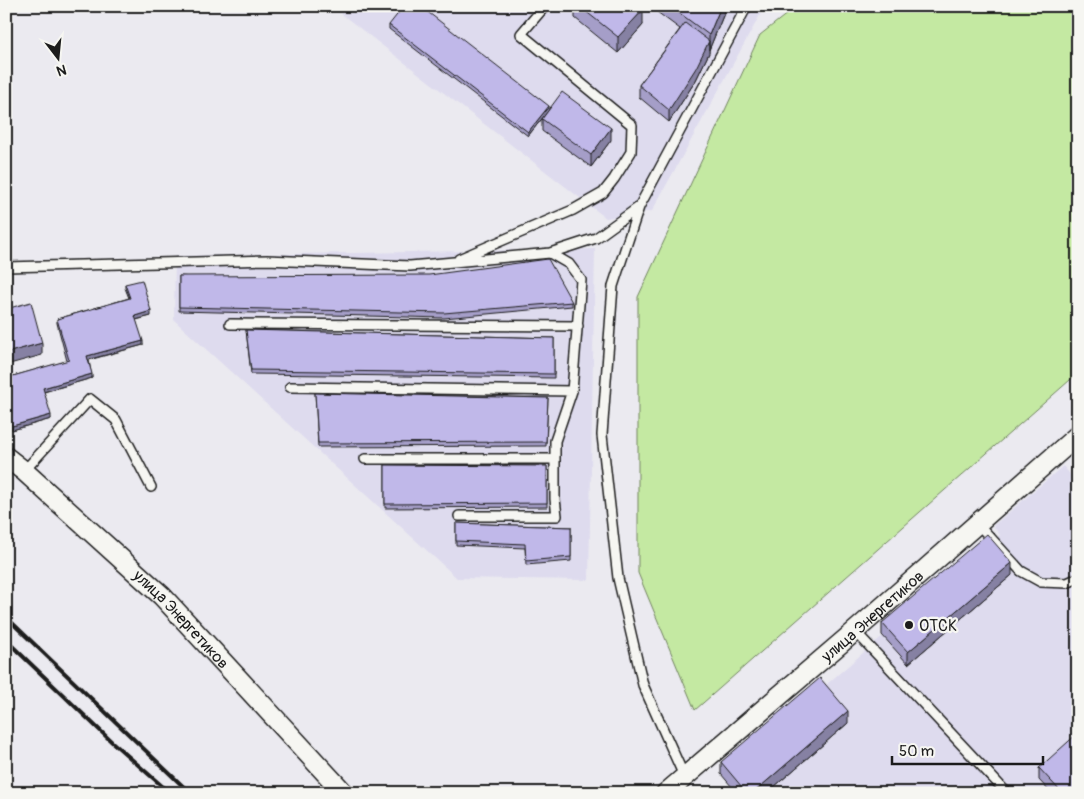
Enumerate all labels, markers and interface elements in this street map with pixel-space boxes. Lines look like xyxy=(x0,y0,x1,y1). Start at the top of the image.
north arrow xyxy=(32,32,82,82)
text: N xyxy=(55,61,68,79)
street label: улица Энергетиков xyxy=(128,565,233,673)
street label: улица Энергетиков xyxy=(817,566,928,667)
place label: ОТСК xyxy=(919,616,957,636)
marker: ОТСК xyxy=(903,619,915,631)
scale bar xyxy=(892,734,1043,766)
text: 50 m xyxy=(899,742,934,761)

